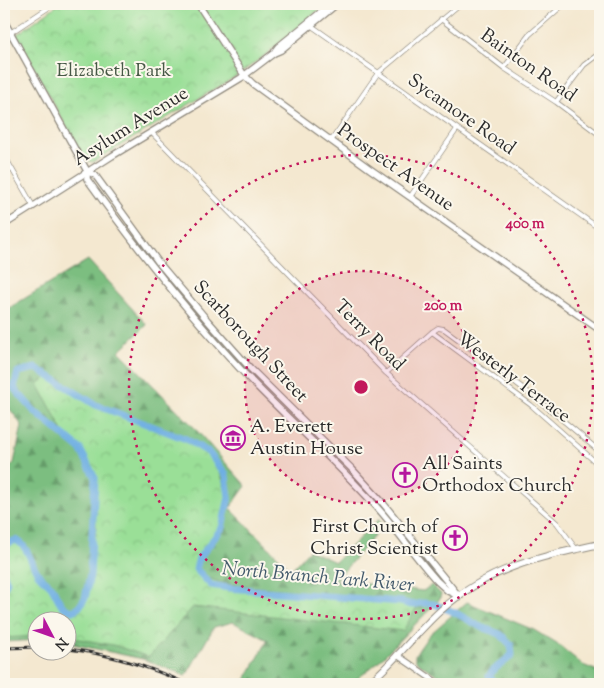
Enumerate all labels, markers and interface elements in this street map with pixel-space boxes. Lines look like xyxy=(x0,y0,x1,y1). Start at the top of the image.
street label: Bainton Road xyxy=(474,23,582,109)
park label: Elizabeth Park xyxy=(56,58,172,85)
street label: Sycamore Road xyxy=(401,68,521,162)
street label: Asylum Avenue xyxy=(68,81,194,173)
street label: Prospect Avenue xyxy=(331,118,459,219)
text: 400 m xyxy=(505,214,545,235)
street label: Scarborough Street xyxy=(186,275,314,409)
street label: Terry Road xyxy=(327,294,411,378)
text: 200 m xyxy=(424,296,463,317)
street label: Westerly Terrace xyxy=(450,326,576,430)
centre of rings xyxy=(352,378,370,396)
place label: A. Everett Austin House xyxy=(250,414,363,463)
museum icon: A. Everett Austin House xyxy=(220,425,246,451)
place label: All Saints Orthodox Church xyxy=(422,451,572,500)
church icon: All Saints Orthodox Church xyxy=(392,462,418,488)
place label: First Church of Christ Scientist xyxy=(310,514,439,563)
church icon: First Church of Christ Scientist xyxy=(442,525,468,551)
water label: North Branch Park River xyxy=(221,555,415,601)
north arrow xyxy=(28,610,78,660)
text: N xyxy=(49,632,72,654)

